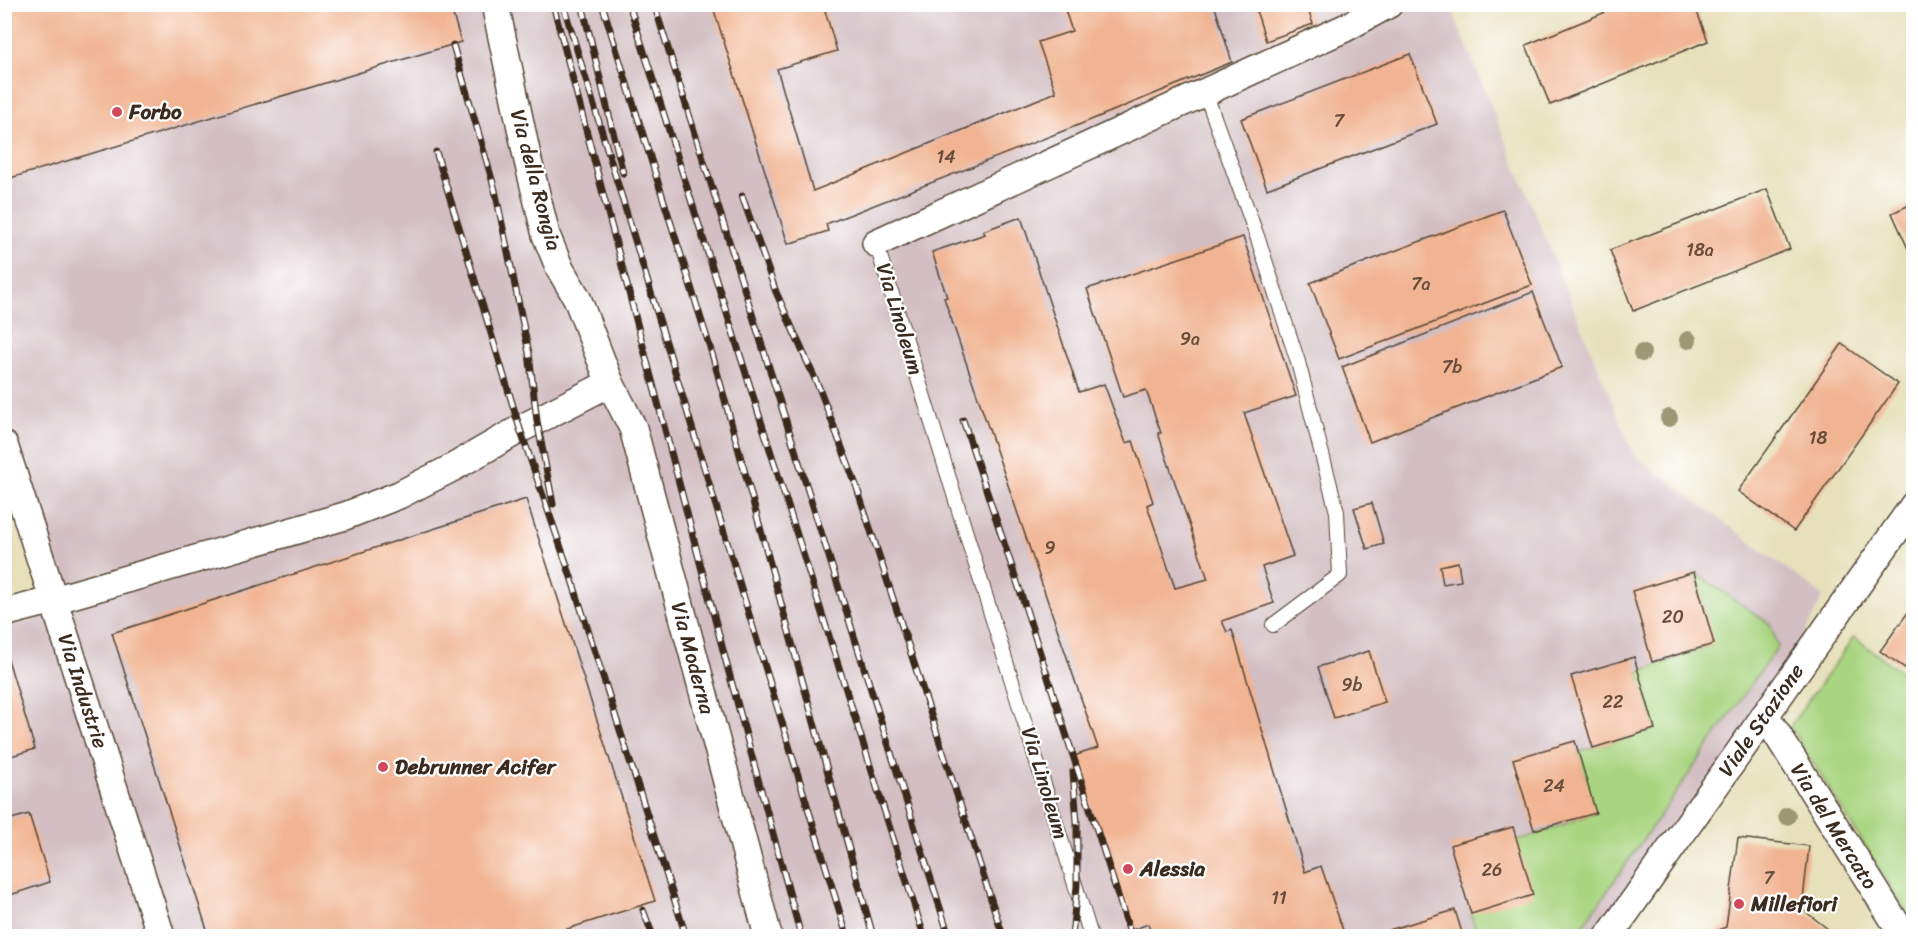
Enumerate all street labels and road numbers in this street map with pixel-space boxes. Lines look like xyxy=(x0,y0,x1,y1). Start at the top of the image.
street label: Via della Rongia xyxy=(499,105,573,255)
street label: Via Linoleum xyxy=(865,258,935,380)
street label: Via Moderna xyxy=(660,598,726,719)
street label: Via Industrie xyxy=(47,628,120,754)
street label: Viale Stazione xyxy=(1708,655,1814,785)
street label: Via Linoleum xyxy=(1010,722,1080,844)
street label: Via del Mercato xyxy=(1780,755,1888,897)

